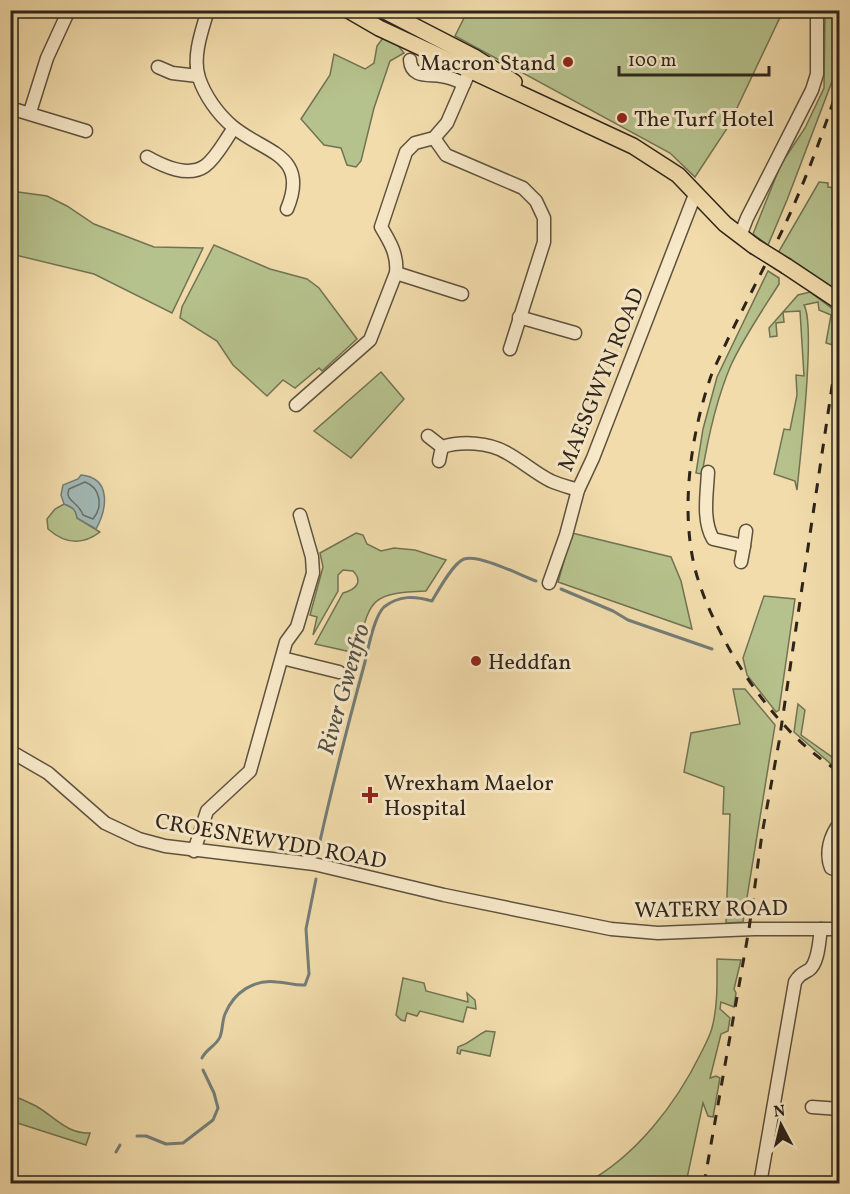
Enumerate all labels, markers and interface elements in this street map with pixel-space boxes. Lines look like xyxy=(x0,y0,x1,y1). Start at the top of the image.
scale bar xyxy=(619,39,769,77)
place label: Macron Stand xyxy=(420,49,556,80)
text: 100 m xyxy=(628,49,677,74)
marker: Macron Stand xyxy=(561,55,575,69)
place label: The Turf Hotel xyxy=(634,105,774,136)
marker: The Turf Hotel xyxy=(615,111,629,125)
street label: MAESGWYN ROAD xyxy=(551,283,653,476)
water label: River Gwenfro xyxy=(310,620,380,759)
place label: Heddfan xyxy=(488,648,571,679)
marker: Heddfan xyxy=(469,654,483,668)
place label: Wrexham Maelor Hospital xyxy=(384,769,553,825)
marker: Wrexham Maelor Hospital xyxy=(361,786,379,804)
street label: CROESNEWYDD ROAD xyxy=(152,807,389,878)
street label: WATERY ROAD xyxy=(634,894,788,927)
north arrow xyxy=(751,1095,811,1155)
text: N xyxy=(772,1100,787,1124)

